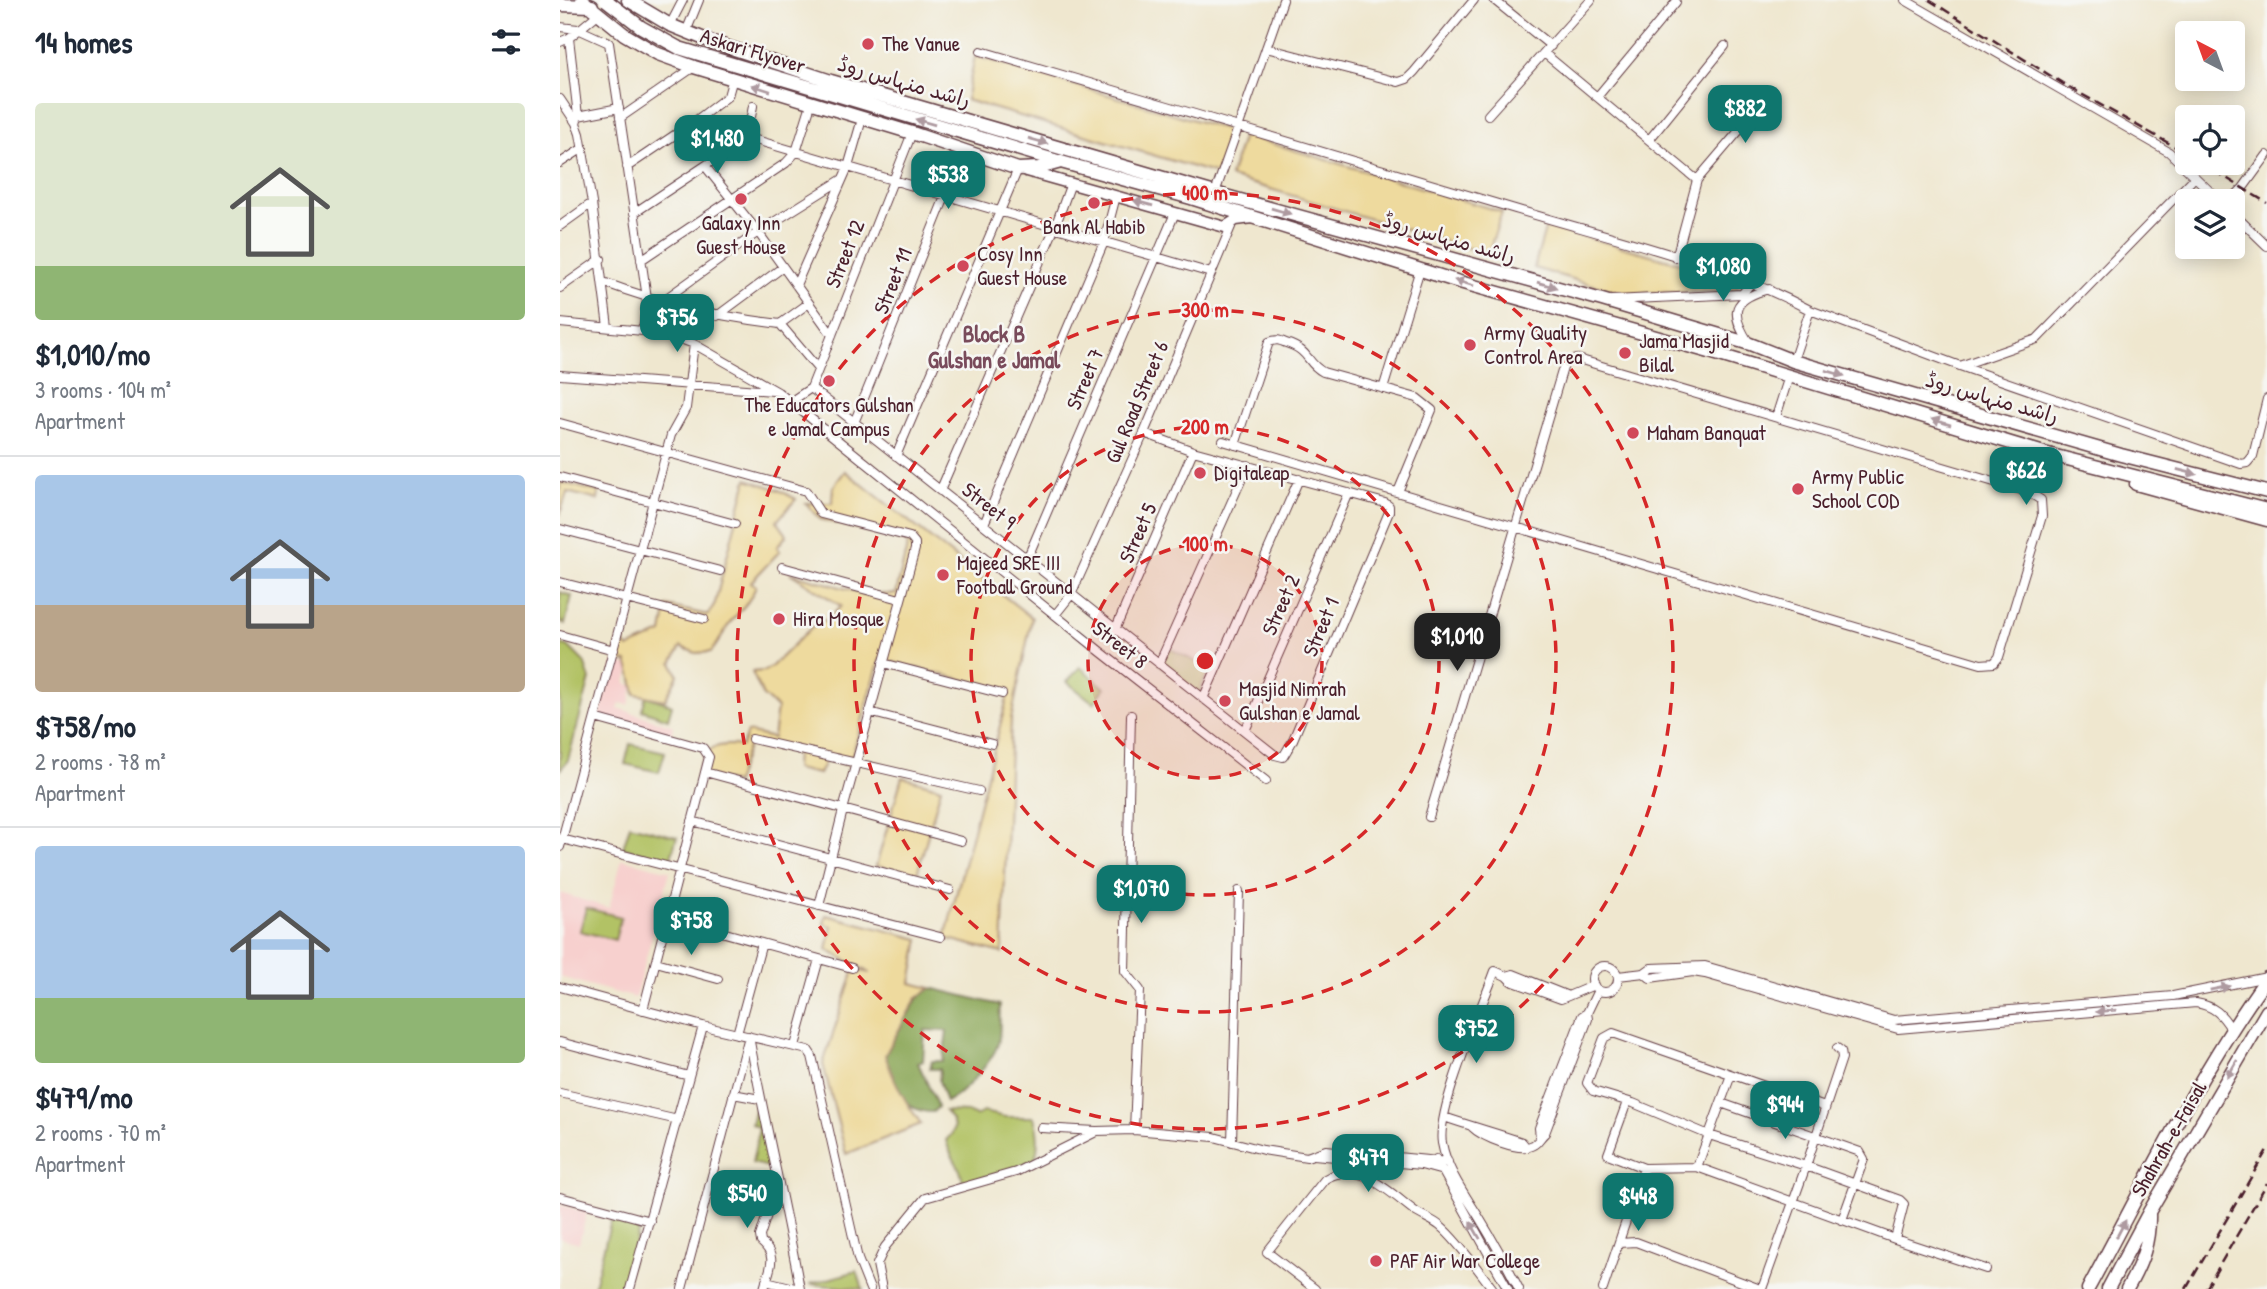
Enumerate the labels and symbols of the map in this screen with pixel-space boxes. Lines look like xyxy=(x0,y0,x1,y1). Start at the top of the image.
street label: Askari Flyover xyxy=(697,21,809,80)
north arrow xyxy=(2175,21,2245,91)
place label: The Vanue xyxy=(882,29,960,58)
marker: The Vanue xyxy=(860,36,876,52)
street label: راشد منہاس روڈ xyxy=(834,49,974,114)
one-way arrow xyxy=(751,82,772,92)
pin: $882 xyxy=(1704,86,1786,145)
pin: $1,480 xyxy=(660,116,774,175)
one-way arrow xyxy=(915,117,936,127)
one-way arrow xyxy=(1028,137,1049,147)
pin: $538 xyxy=(907,152,989,211)
text: 400 m xyxy=(1182,178,1228,207)
marker: Galaxy Inn Guest House xyxy=(733,191,749,207)
marker: Bank Al Habib xyxy=(1086,195,1102,211)
one-way arrow xyxy=(1132,198,1153,208)
street label: راشد منہاس روڈ xyxy=(1379,205,1519,270)
one-way arrow xyxy=(1270,206,1292,217)
place label: Galaxy Inn Guest House xyxy=(696,208,786,261)
place label: Bank Al Habib xyxy=(1043,212,1145,241)
street label: Street 12 xyxy=(818,215,871,292)
place label: Cosy Inn Guest House xyxy=(977,239,1067,292)
street label: Street 11 xyxy=(866,243,919,318)
pin: $1,080 xyxy=(1666,244,1780,303)
marker: Cosy Inn Guest House xyxy=(955,258,971,274)
one-way arrow xyxy=(1453,277,1474,287)
one-way arrow xyxy=(1536,280,1558,291)
pin: $756 xyxy=(636,294,718,354)
text: 300 m xyxy=(1181,295,1229,324)
district label: Block B Gulshan e Jamal xyxy=(928,318,1061,375)
place label: Army Quality Control Area xyxy=(1484,318,1587,371)
place label: Jama Masjid Bilal xyxy=(1639,326,1729,379)
street label: Gul Road Street 6 xyxy=(1098,336,1175,467)
marker: Army Quality Control Area xyxy=(1462,337,1478,353)
street label: Street 7 xyxy=(1059,344,1110,414)
marker: Jama Masjid Bilal xyxy=(1617,345,1633,361)
street label: راشد منہاس روڈ xyxy=(1922,365,2062,430)
one-way arrow xyxy=(1824,368,1846,379)
marker: The Educators Gulshan e Jamal Campus xyxy=(821,373,837,389)
place label: The Educators Gulshan e Jamal Campus xyxy=(744,390,914,443)
text: 200 m xyxy=(1181,412,1229,441)
one-way arrow xyxy=(1930,416,1951,426)
place label: Maham Banquat xyxy=(1647,418,1767,447)
marker: Maham Banquat xyxy=(1625,425,1641,441)
pin: $626 xyxy=(1985,448,2067,507)
place label: Digitaleap xyxy=(1214,458,1289,487)
place label: Army Public School COD xyxy=(1812,462,1905,515)
marker: Digitaleap xyxy=(1192,465,1208,481)
one-way arrow xyxy=(2176,467,2198,478)
street label: Street 9 xyxy=(956,475,1023,536)
marker: Army Public School COD xyxy=(1790,481,1806,497)
street label: Street 5 xyxy=(1112,498,1164,567)
text: 100 m xyxy=(1182,529,1228,558)
place label: Majeed SRE III Football Ground xyxy=(956,548,1073,601)
marker: Majeed SRE III Football Ground xyxy=(935,567,951,583)
street label: Street 2 xyxy=(1254,570,1307,640)
street label: Street 1 xyxy=(1295,593,1346,661)
place label: Hira Mosque xyxy=(793,604,884,633)
marker: Hira Mosque xyxy=(771,611,787,627)
street label: Street 8 xyxy=(1087,614,1154,675)
pin: $1,010 xyxy=(1400,614,1514,673)
centre of rings xyxy=(1193,649,1217,673)
place label: Masjid Nimrah Gulshan e Jamal xyxy=(1239,674,1360,727)
marker: Masjid Nimrah Gulshan e Jamal xyxy=(1217,693,1233,709)
pin: $1,070 xyxy=(1084,866,1198,925)
pin: $758 xyxy=(650,898,732,957)
one-way arrow xyxy=(2209,982,2231,993)
pin: $752 xyxy=(1435,1006,1517,1065)
one-way arrow xyxy=(2095,1006,2117,1017)
one-way arrow xyxy=(2226,1059,2238,1078)
street label: Shahrah-e-Faisal xyxy=(2124,1075,2214,1202)
pin: $944 xyxy=(1744,1082,1826,1141)
pin: $479 xyxy=(1327,1134,1409,1194)
pin: $540 xyxy=(706,1170,788,1230)
pin: $448 xyxy=(1597,1174,1679,1233)
one-way arrow xyxy=(2115,1219,2126,1239)
one-way arrow xyxy=(1469,1220,1481,1239)
place label: PAF Air War College xyxy=(1390,1246,1540,1275)
marker: PAF Air War College xyxy=(1368,1253,1384,1269)

